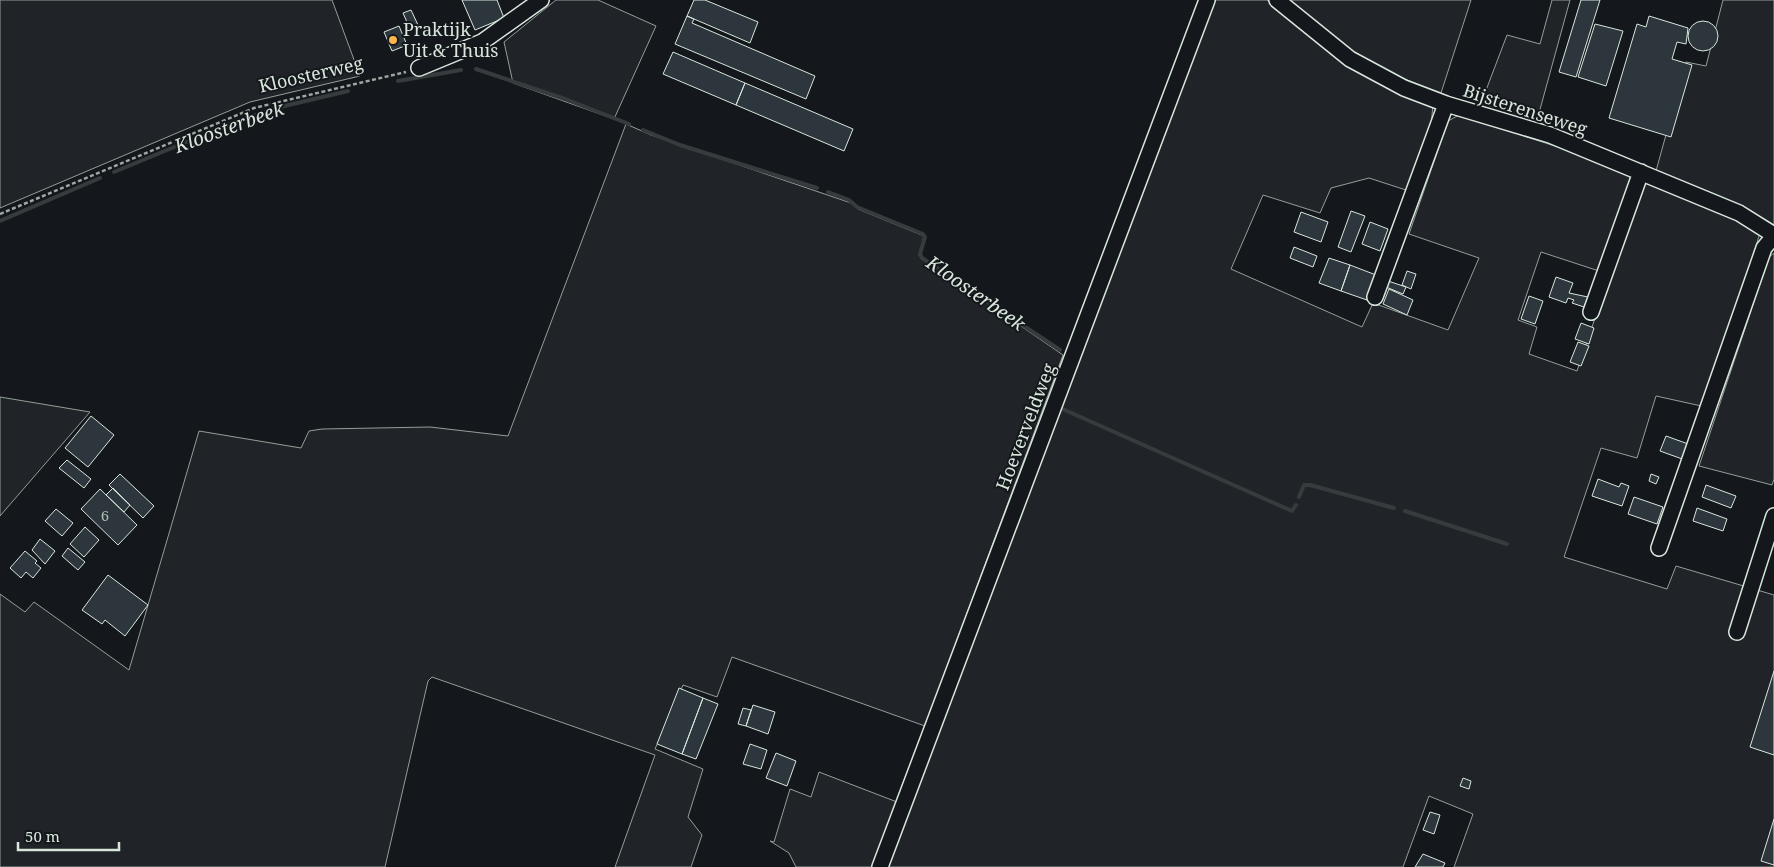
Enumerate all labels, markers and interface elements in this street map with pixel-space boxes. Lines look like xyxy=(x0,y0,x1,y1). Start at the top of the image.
place label: Praktijk Uit & Thuis xyxy=(403,17,499,62)
marker: Praktijk Uit & Thuis xyxy=(387,34,399,46)
street label: Kloosterweg xyxy=(256,50,366,98)
street label: Bijsterenseweg xyxy=(1460,78,1591,141)
water label: Kloosterbeek xyxy=(169,95,289,159)
water label: Kloosterbeek xyxy=(921,249,1032,337)
street label: Hoeverveldweg xyxy=(990,359,1060,494)
house number: 6 xyxy=(101,505,109,525)
scale bar xyxy=(18,820,119,852)
text: 50 m xyxy=(25,826,60,846)

